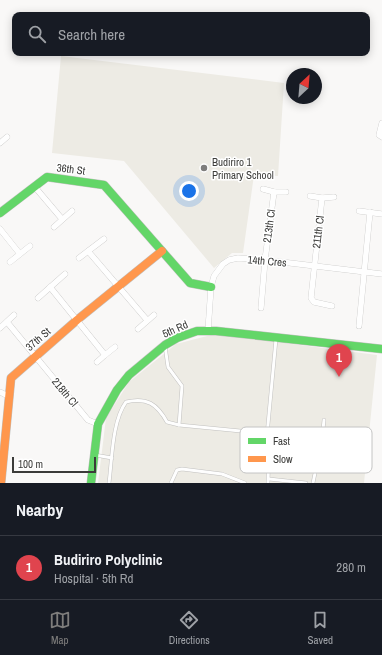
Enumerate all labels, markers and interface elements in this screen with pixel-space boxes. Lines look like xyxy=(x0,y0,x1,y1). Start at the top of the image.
search box xyxy=(12,12,370,56)
icon: search xyxy=(26,23,48,45)
text: Search here xyxy=(58,24,125,45)
north arrow xyxy=(286,68,322,104)
place label: Budiriro 1 Primary School xyxy=(212,155,274,182)
street label: 36th St xyxy=(56,160,87,178)
marker: Budiriro 1 Primary School xyxy=(199,163,209,173)
your location xyxy=(179,181,199,201)
street label: 213th Cl xyxy=(260,208,278,244)
street label: 211th Cl xyxy=(309,215,327,249)
street label: 14th Cres xyxy=(247,252,288,270)
street label: 5th Rd xyxy=(160,317,190,341)
street label: 37th St xyxy=(23,324,54,354)
pin: 1 xyxy=(326,344,352,377)
street label: 218th Cl xyxy=(49,375,81,409)
legend xyxy=(240,427,372,473)
text: Fast xyxy=(273,434,291,448)
text: Slow xyxy=(273,452,293,466)
scale bar xyxy=(12,455,96,474)
text: 100 m xyxy=(18,457,43,471)
text: Nearby xyxy=(16,498,63,521)
text: Budiriro Polyclinic xyxy=(54,549,163,570)
text: 1 xyxy=(26,559,32,576)
text: 280 m xyxy=(336,559,366,576)
text: Hospital · 5th Rd xyxy=(54,570,133,587)
tab: Map xyxy=(49,609,71,647)
tab: Directions xyxy=(169,609,210,647)
tab: Saved xyxy=(308,609,333,647)

